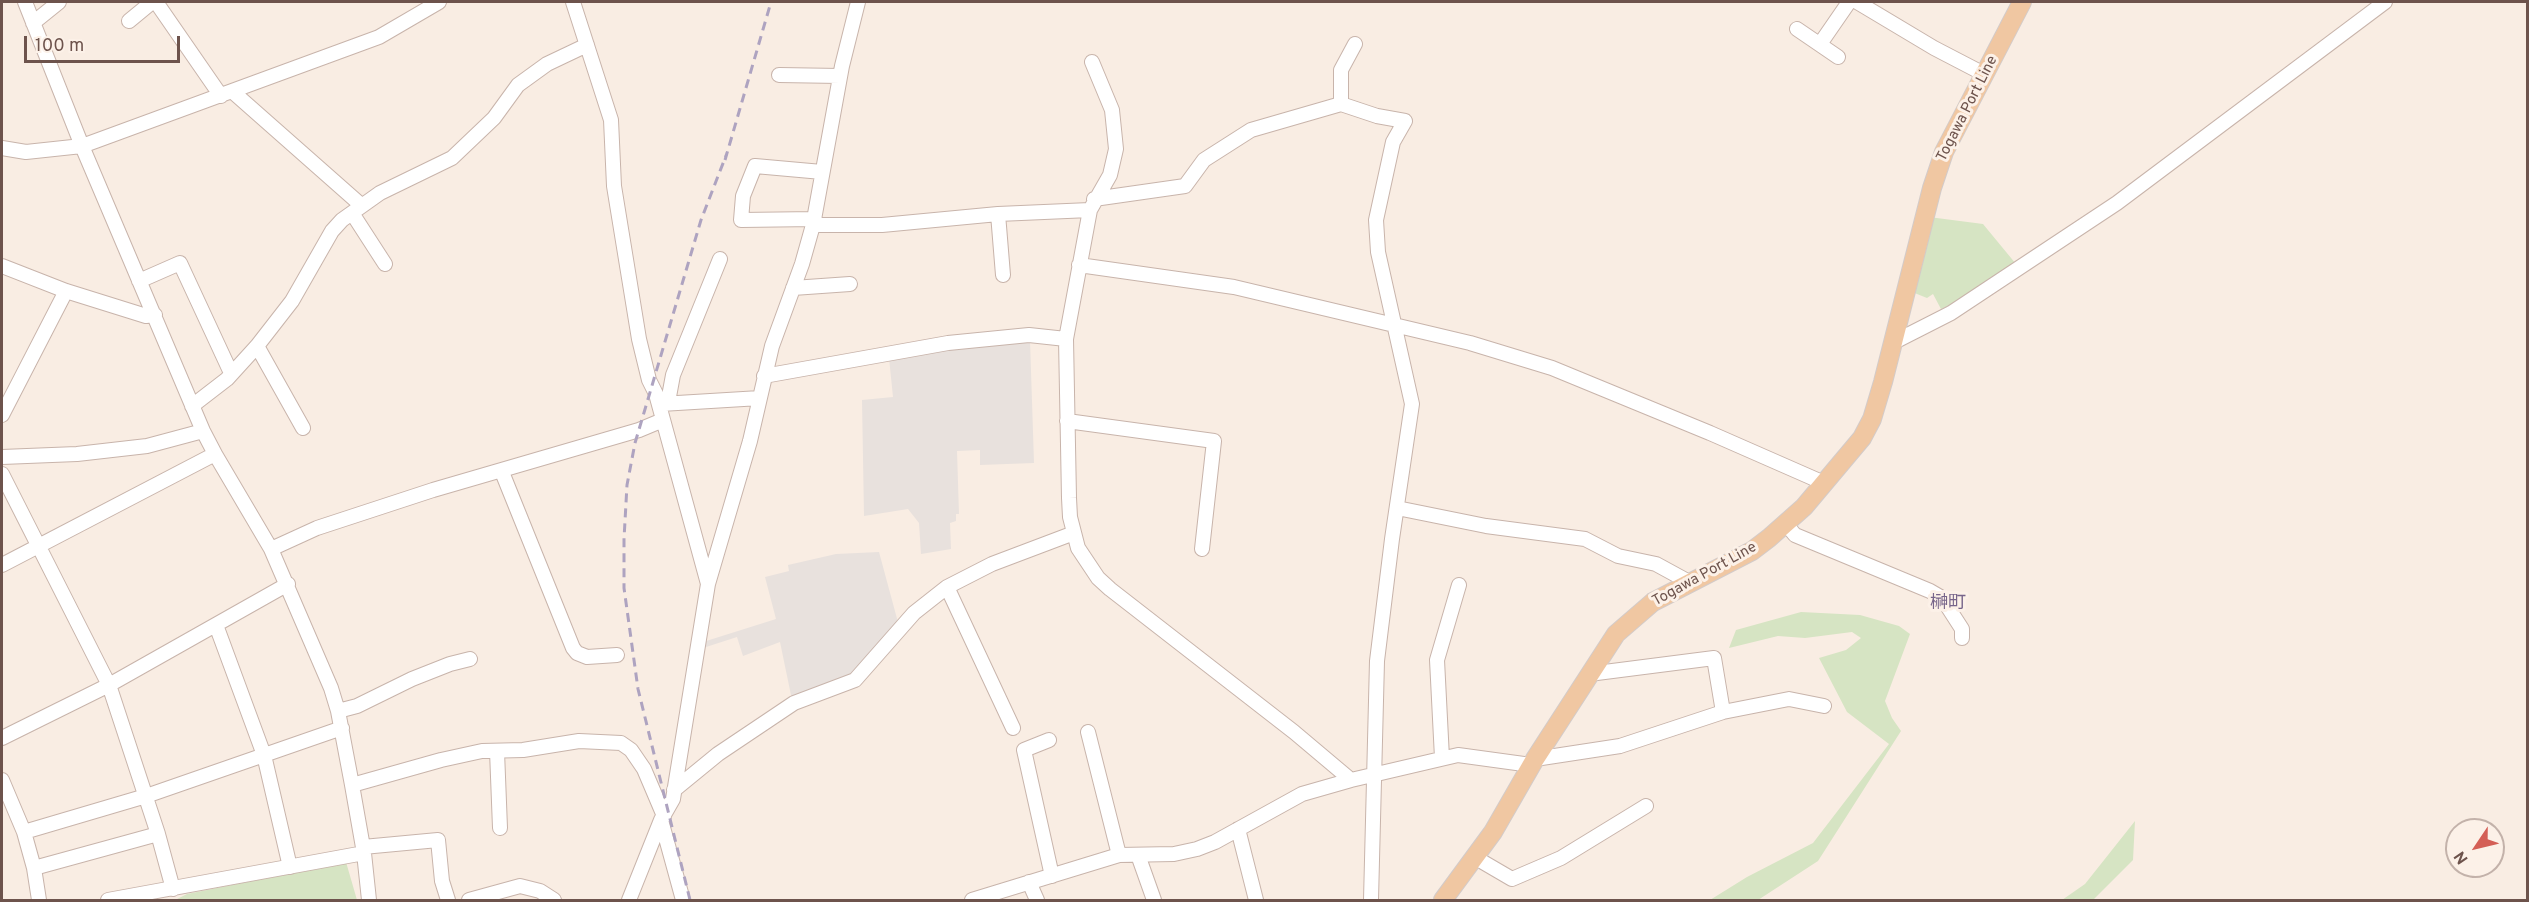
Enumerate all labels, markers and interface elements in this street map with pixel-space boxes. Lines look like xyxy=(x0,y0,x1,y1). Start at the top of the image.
scale bar xyxy=(27,24,183,62)
text: 100 m xyxy=(35,35,84,58)
street label: Togawa Port Line xyxy=(1934,53,2002,165)
street label: Togawa Port Line xyxy=(1650,539,1760,611)
district label: 榊町 xyxy=(1930,593,1966,615)
north arrow xyxy=(2445,818,2505,878)
text: N xyxy=(2450,847,2473,868)

